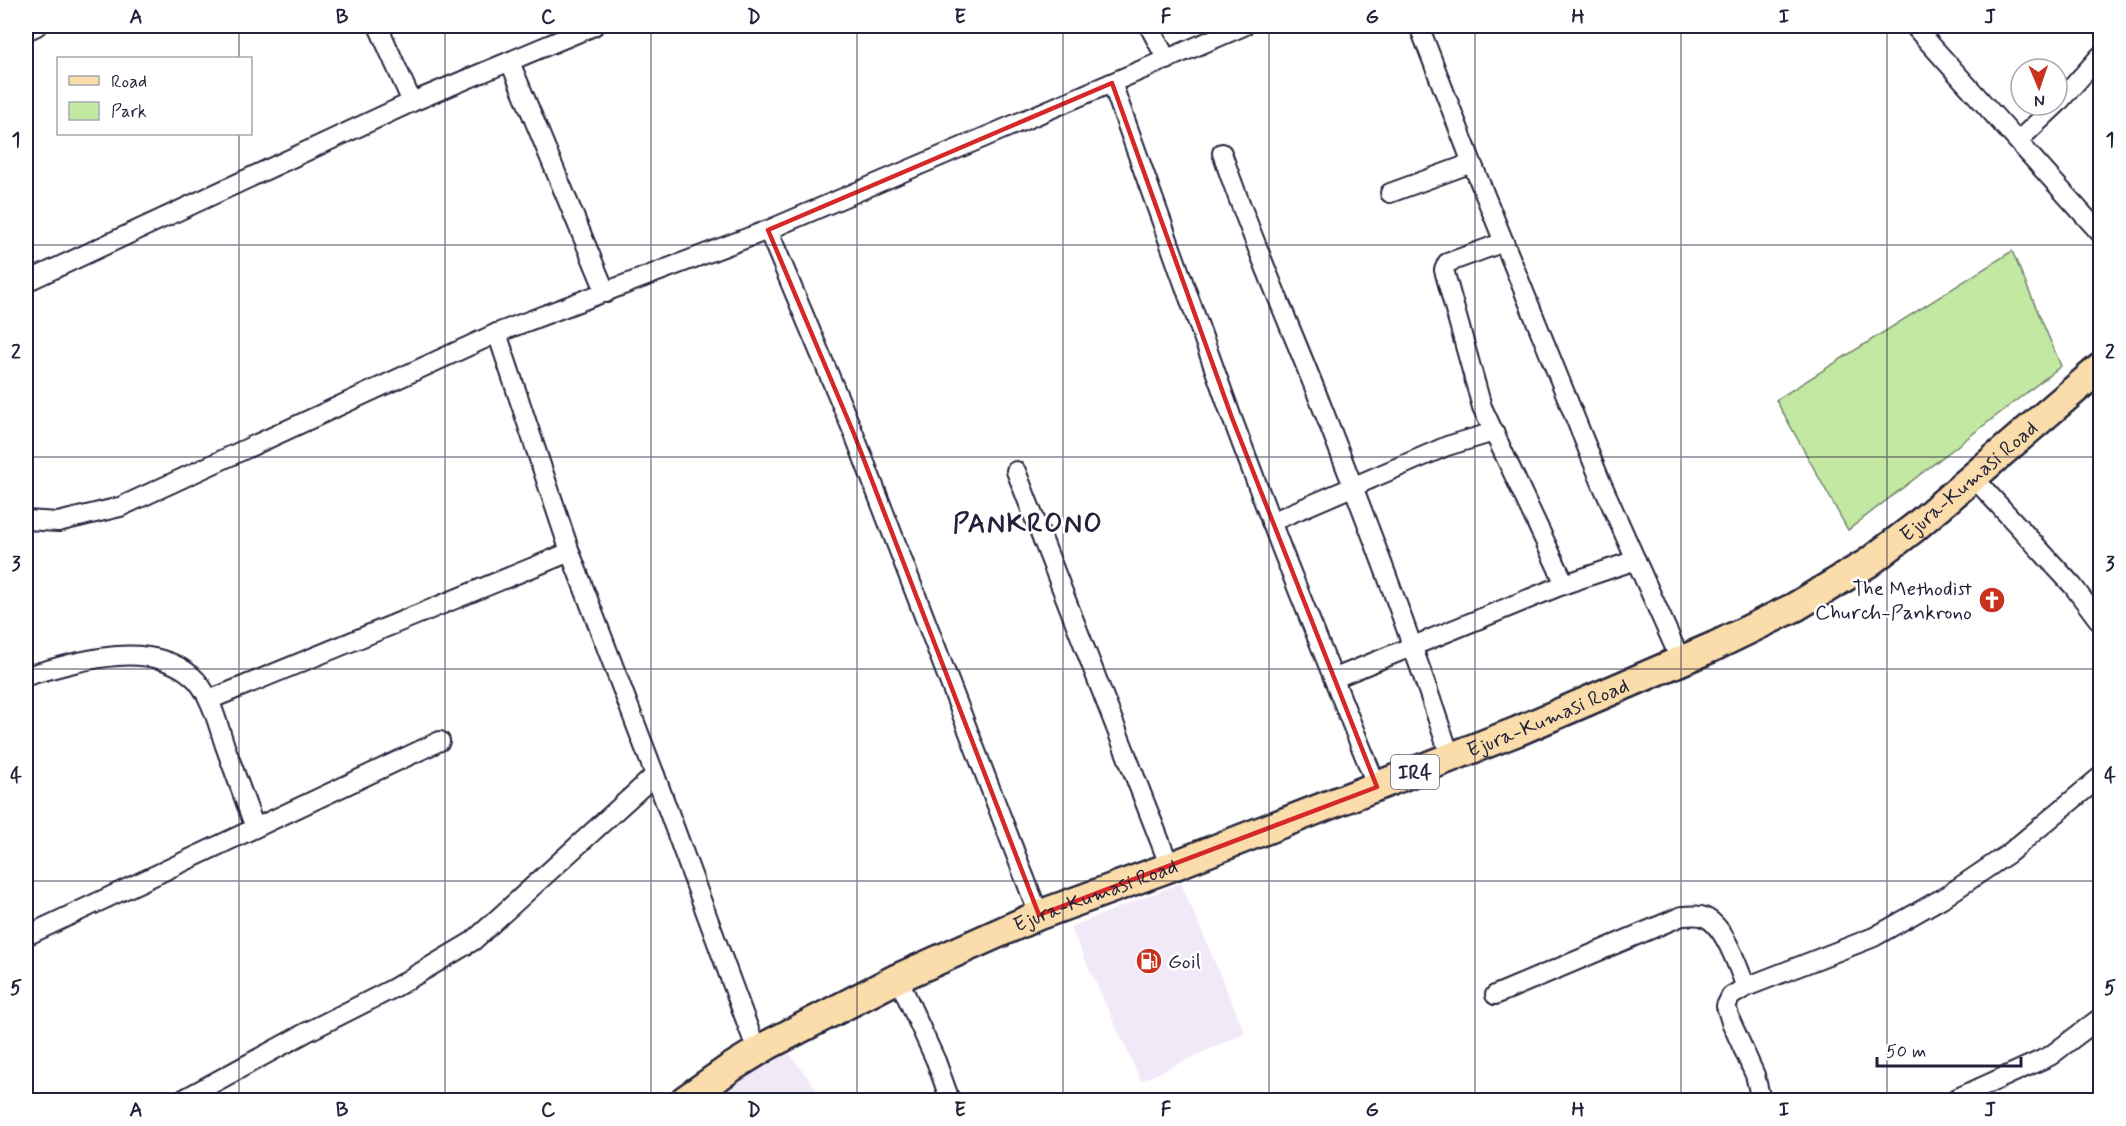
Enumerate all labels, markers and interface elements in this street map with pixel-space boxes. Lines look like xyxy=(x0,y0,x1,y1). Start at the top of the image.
text: A xyxy=(129,4,143,31)
text: B xyxy=(336,4,349,31)
text: C xyxy=(541,4,556,31)
text: D xyxy=(747,4,761,31)
text: E xyxy=(954,4,966,31)
text: F xyxy=(1161,4,1172,31)
text: G xyxy=(1365,4,1379,31)
text: H xyxy=(1571,4,1585,31)
text: I xyxy=(1779,4,1789,31)
text: J xyxy=(1984,4,1996,31)
legend xyxy=(57,57,252,135)
north arrow xyxy=(2009,57,2069,117)
text: Road xyxy=(111,70,147,94)
text: N xyxy=(2034,90,2045,111)
text: Park xyxy=(111,100,147,124)
text: 1 xyxy=(12,127,20,154)
text: 1 xyxy=(2106,127,2114,154)
text: 2 xyxy=(11,339,21,366)
text: 2 xyxy=(2105,339,2115,366)
street label: Ejura-Kumasi Road xyxy=(1895,415,2044,549)
district label: PANKRONO xyxy=(953,507,1103,542)
text: 3 xyxy=(11,551,21,578)
text: 3 xyxy=(2105,551,2115,578)
place label: The Methodist Church-Pankrono xyxy=(1815,575,1972,627)
church icon: The Methodist Church-Pankrono xyxy=(1977,585,2007,615)
street label: Ejura-Kumasi Road xyxy=(1463,672,1633,765)
road number: IR4 xyxy=(1391,755,1439,789)
text: 4 xyxy=(10,763,22,790)
text: 4 xyxy=(2104,763,2116,790)
street label: Ejura-Kumasi Road xyxy=(1009,852,1182,940)
fuel station icon: Goil xyxy=(1134,946,1164,976)
place label: Goil xyxy=(1168,948,1201,976)
text: 5 xyxy=(10,975,22,1002)
text: 5 xyxy=(2104,975,2116,1002)
scale bar xyxy=(1877,1030,2021,1068)
text: 50 m xyxy=(1886,1040,1926,1064)
text: A xyxy=(129,1097,143,1124)
text: B xyxy=(336,1097,349,1124)
text: C xyxy=(541,1097,556,1124)
text: D xyxy=(747,1097,761,1124)
text: E xyxy=(954,1097,966,1124)
text: F xyxy=(1161,1097,1172,1124)
text: G xyxy=(1365,1097,1379,1124)
text: H xyxy=(1571,1097,1585,1124)
text: I xyxy=(1779,1097,1789,1124)
text: J xyxy=(1984,1097,1996,1124)

